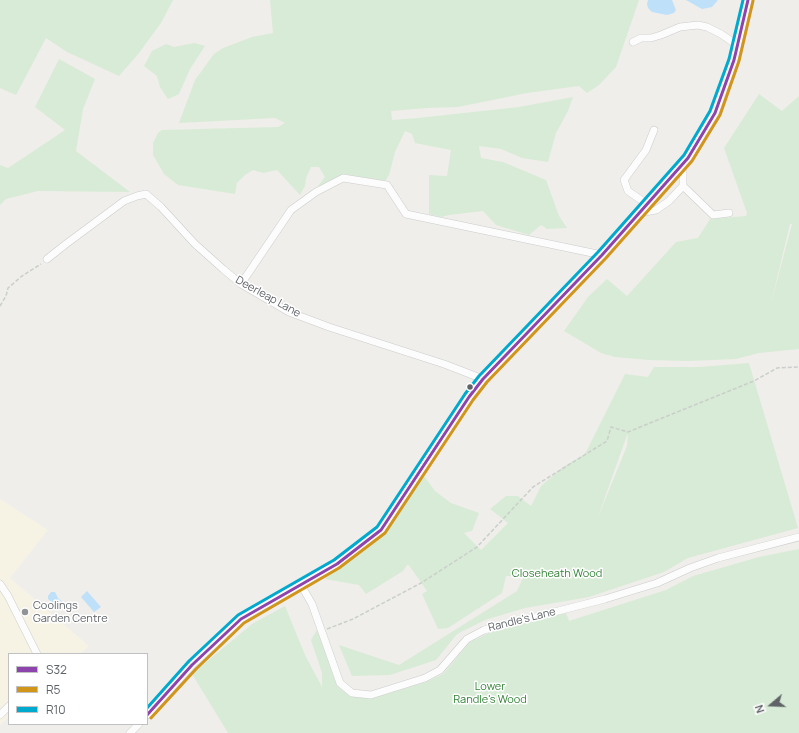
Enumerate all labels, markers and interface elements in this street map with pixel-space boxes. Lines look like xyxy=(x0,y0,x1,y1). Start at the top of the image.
street label: Deerleap Lane xyxy=(233,274,303,320)
unlabelled marker xyxy=(465,382,475,392)
park label: Closeheath Wood xyxy=(512,567,602,581)
place label: Coolings Garden Centre xyxy=(33,599,108,625)
street label: Randle's Lane xyxy=(487,605,557,635)
marker: Coolings Garden Centre xyxy=(20,607,30,617)
legend xyxy=(8,653,148,725)
text: S32 xyxy=(46,661,67,678)
park label: Lower Randle's Wood xyxy=(453,680,527,706)
text: R5 xyxy=(46,681,61,698)
north arrow xyxy=(751,685,791,725)
text: R10 xyxy=(46,701,66,718)
text: N xyxy=(751,703,768,715)

